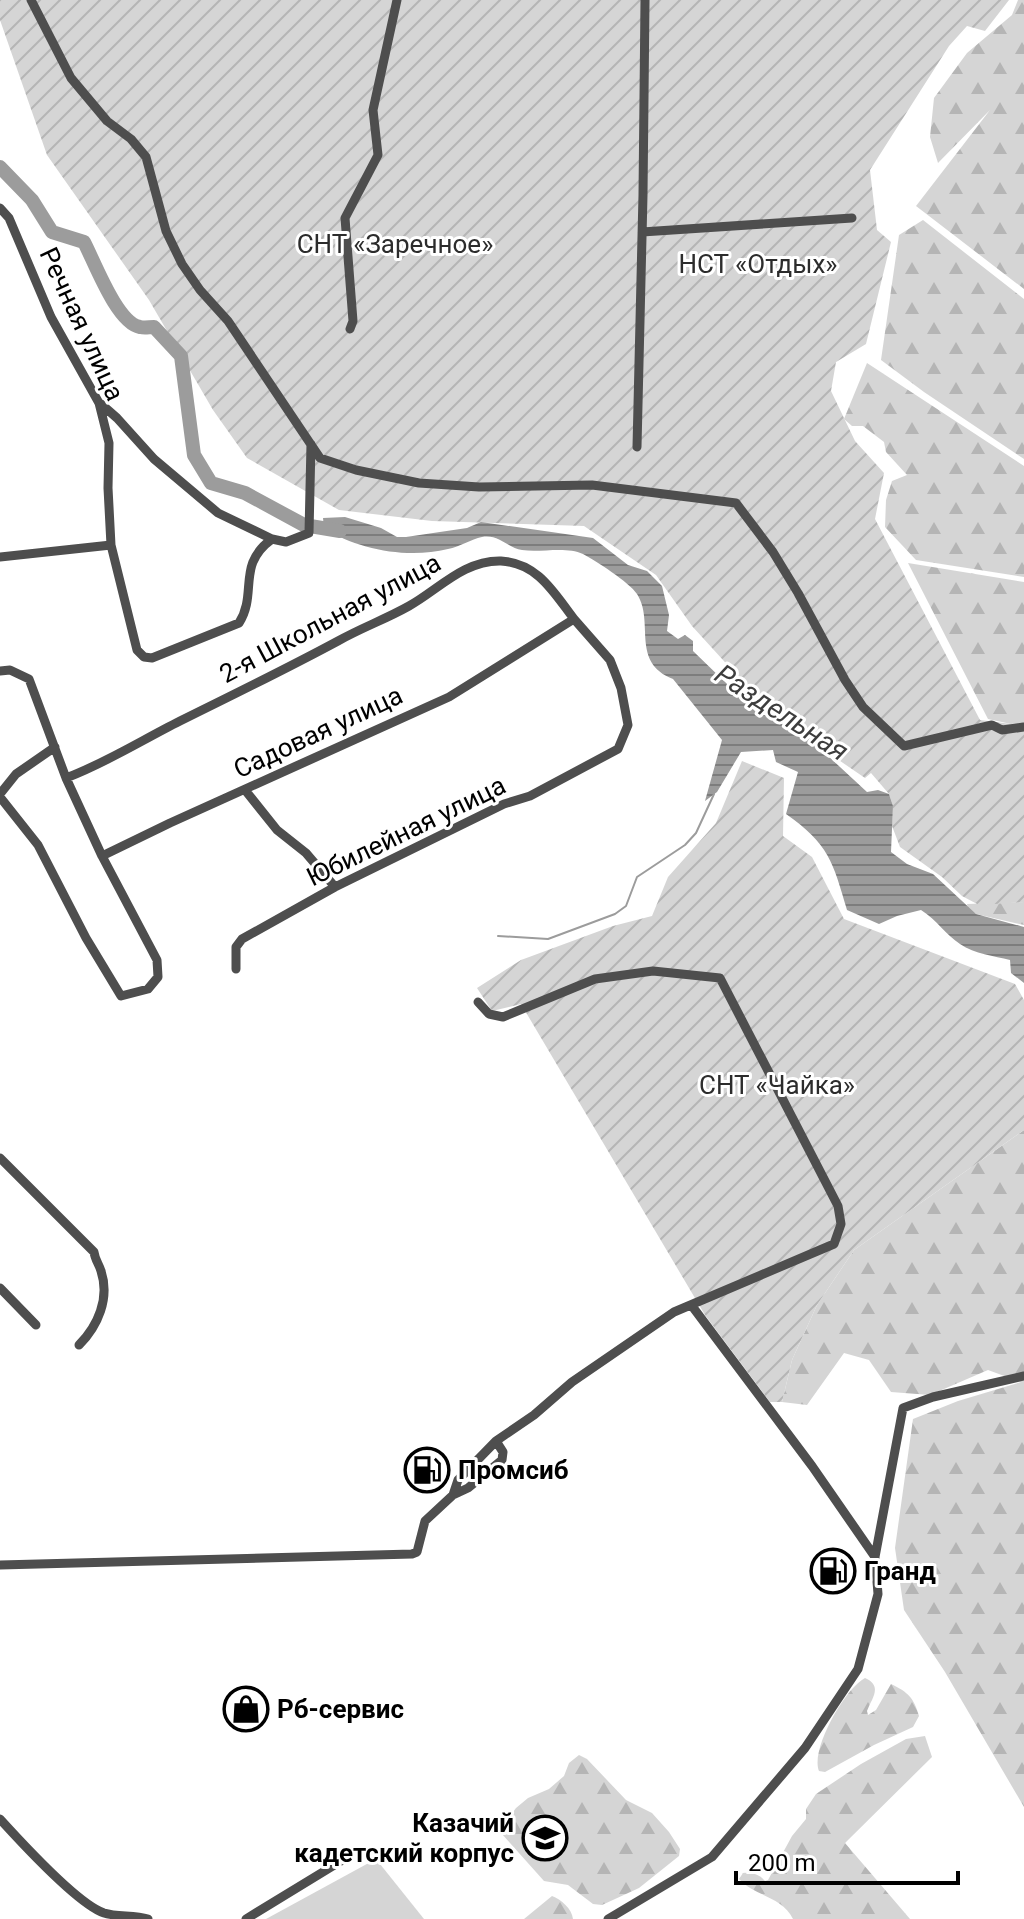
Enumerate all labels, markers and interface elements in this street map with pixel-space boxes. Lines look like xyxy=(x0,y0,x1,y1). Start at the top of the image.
park label: СНТ «Заречное» xyxy=(297,229,493,259)
street label: Речная улица xyxy=(33,243,131,405)
park label: НСТ «Отдых» xyxy=(678,249,838,279)
street label: 2-я Школьная улица xyxy=(214,547,446,689)
water label: Раздельная xyxy=(709,657,855,768)
street label: Садовая улица xyxy=(229,680,407,784)
street label: Юбилейная улица xyxy=(302,770,510,892)
park label: СНТ «Чайка» xyxy=(699,1070,855,1100)
fuel station icon: Промсиб xyxy=(403,1446,451,1494)
place label: Промсиб xyxy=(458,1455,569,1485)
fuel station icon: Гранд xyxy=(809,1547,857,1595)
place label: Гранд xyxy=(864,1556,936,1586)
shop icon: Рб-сервис xyxy=(222,1685,270,1733)
place label: Рб-сервис xyxy=(277,1694,404,1724)
place label: Казачий кадетский корпус xyxy=(294,1808,514,1868)
school or university icon: Казачий кадетский корпус xyxy=(521,1814,569,1862)
scale bar xyxy=(736,1835,958,1885)
text: 200 m xyxy=(748,1849,815,1877)

